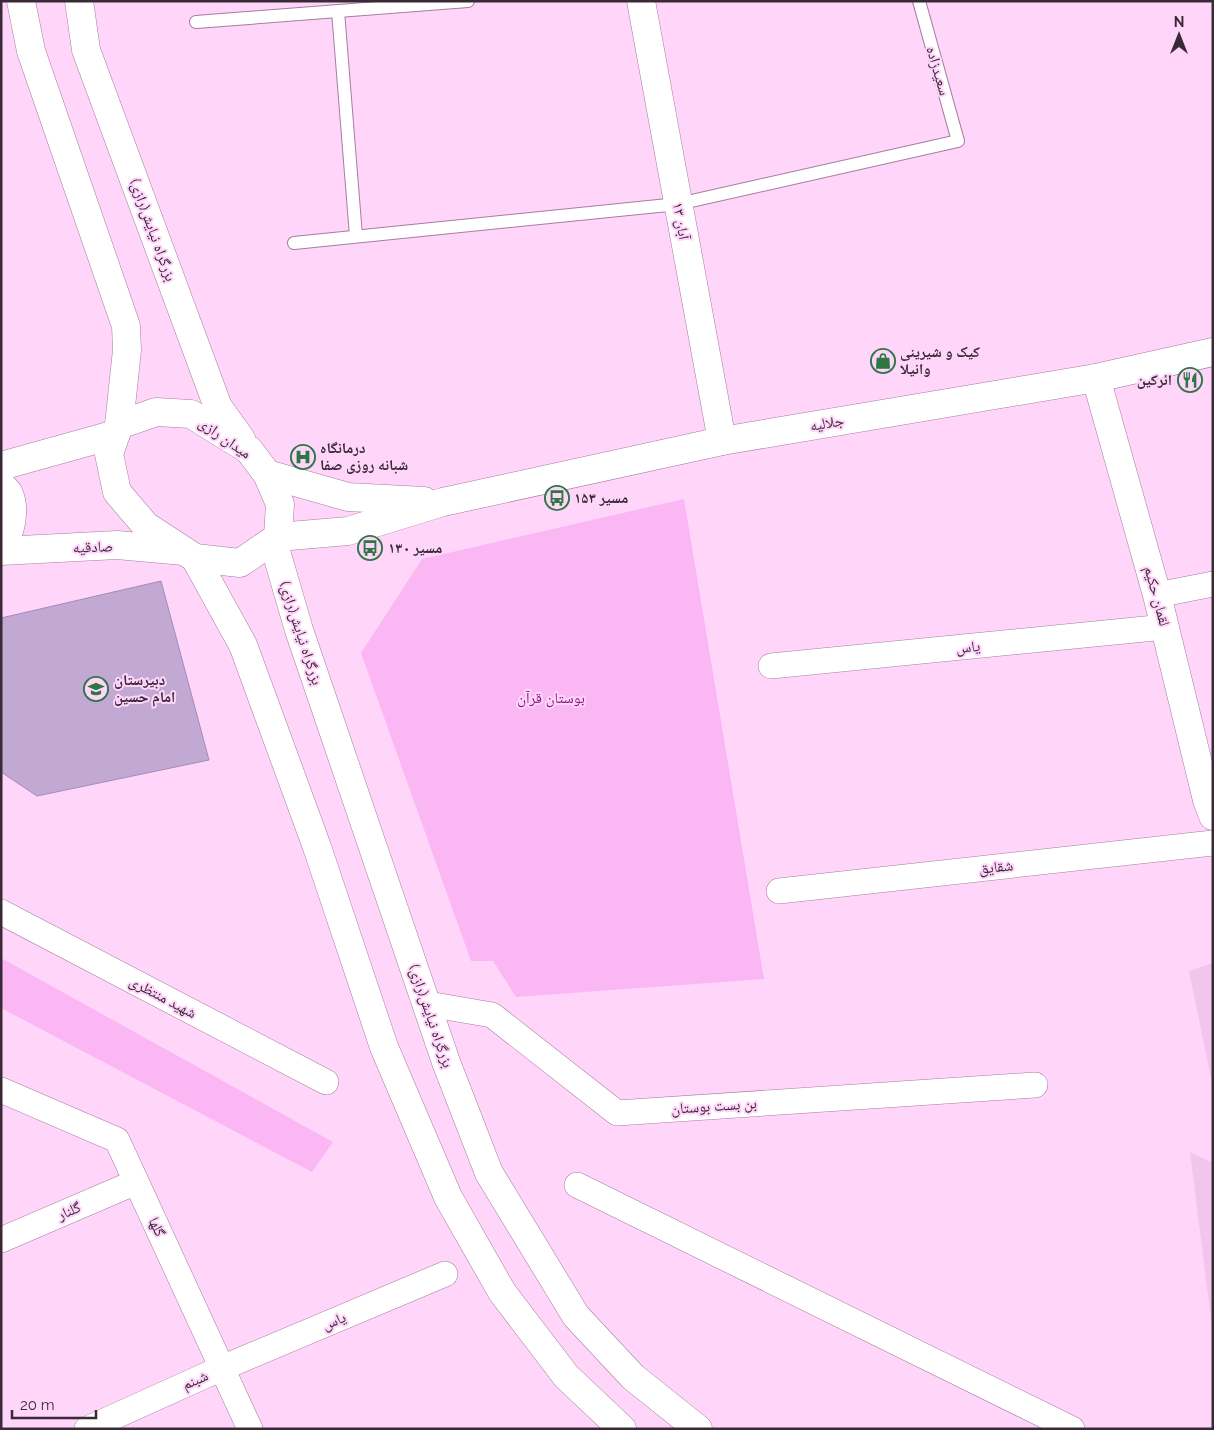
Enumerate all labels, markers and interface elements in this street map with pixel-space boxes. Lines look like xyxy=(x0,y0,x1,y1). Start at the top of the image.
north arrow xyxy=(1154,10,1204,60)
text: N xyxy=(1174,14,1184,30)
street label: سعیدزاده xyxy=(922,44,954,98)
street label: بزرگراه نیایش(رازی) xyxy=(125,176,180,284)
street label: ۱۳ آبان xyxy=(668,201,693,242)
place label: کیک و شیرینی وانیلا xyxy=(900,343,980,378)
shop icon: کیک و شیرینی وانیلا xyxy=(870,348,896,374)
restaurant icon: ائرکین xyxy=(1177,367,1203,393)
place label: ائرکین xyxy=(1137,371,1172,389)
street label: جلالیه xyxy=(809,411,846,435)
street label: میدان رازی xyxy=(195,413,255,463)
place label: درمانگاه شبانه روزی صفا xyxy=(320,439,408,474)
hospital icon: درمانگاه شبانه روزی صفا xyxy=(290,444,316,470)
bus stop icon: مسیر ۱۵۳ xyxy=(544,485,570,511)
place label: مسیر ۱۵۳ xyxy=(574,489,628,507)
bus stop icon: مسیر ۱۳۰ xyxy=(357,535,383,561)
street label: صادقیه xyxy=(73,537,113,557)
place label: مسیر ۱۳۰ xyxy=(388,539,442,557)
street label: لقمان حکیم xyxy=(1139,564,1174,628)
street label: بزرگراه نیایش(رازی) xyxy=(275,579,326,687)
street label: یاس xyxy=(955,637,981,658)
place label: دبیرستان امام حسین xyxy=(114,671,175,707)
school or university icon: دبیرستان امام حسین xyxy=(83,676,109,702)
park label: بوستان قرآن xyxy=(517,689,585,708)
street label: شقایق xyxy=(978,856,1014,879)
street label: بزرگراه نیایش(رازی) xyxy=(404,962,457,1070)
street label: شهید منتظری xyxy=(126,972,200,1023)
street label: بن بست بوستان xyxy=(671,1094,758,1119)
street label: گلنار xyxy=(54,1198,84,1224)
street label: گلها xyxy=(145,1214,169,1240)
street label: یاس xyxy=(319,1308,349,1335)
street label: شبنم xyxy=(179,1366,211,1395)
scale bar xyxy=(12,1388,96,1420)
text: 20 m xyxy=(20,1396,55,1414)

